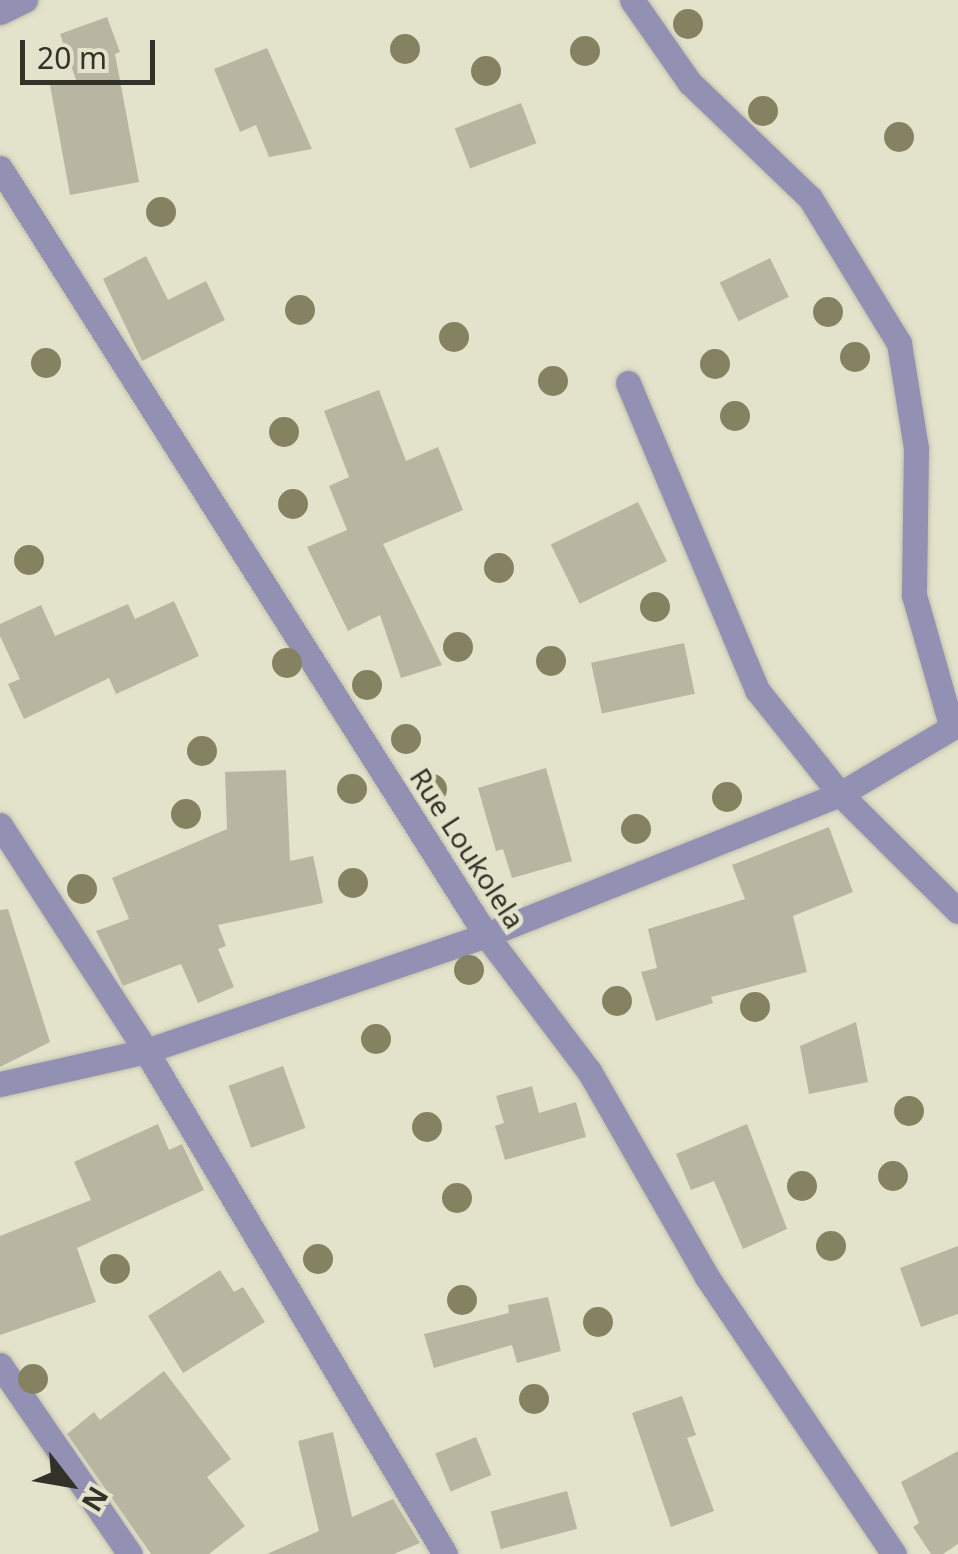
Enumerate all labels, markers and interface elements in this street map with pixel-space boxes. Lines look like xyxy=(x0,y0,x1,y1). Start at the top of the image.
scale bar xyxy=(25,20,160,82)
text: 20 m xyxy=(37,37,107,78)
street label: Rue Loukolela xyxy=(404,761,532,935)
north arrow xyxy=(20,1434,120,1534)
text: N xyxy=(74,1480,118,1519)

